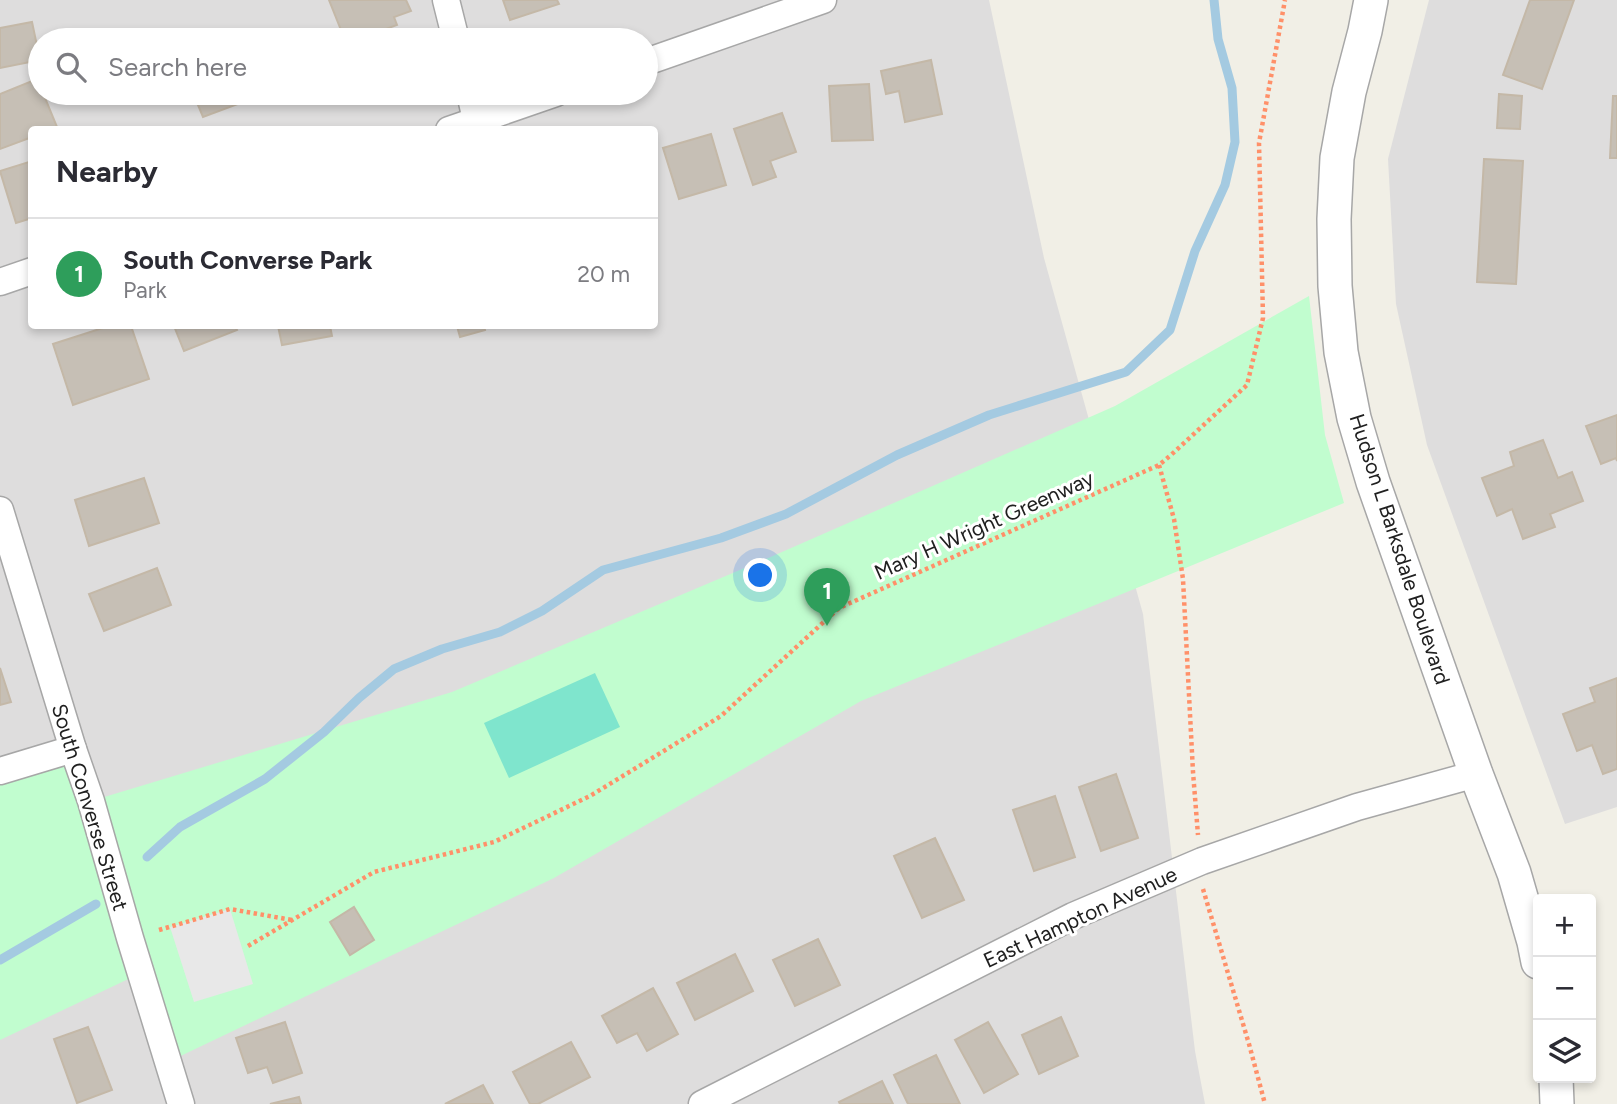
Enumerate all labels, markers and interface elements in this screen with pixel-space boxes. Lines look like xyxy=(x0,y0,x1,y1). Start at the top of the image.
search box xyxy=(28,28,658,105)
icon: search xyxy=(52,48,90,86)
text: Search here xyxy=(108,51,247,83)
text: Nearby xyxy=(56,153,158,190)
text: South Converse Park xyxy=(123,244,373,276)
text: 1 xyxy=(74,260,84,288)
text: 20 m xyxy=(577,260,630,288)
text: Park xyxy=(123,276,167,304)
street label: Hudson L Barksdale Boulevard xyxy=(1344,411,1456,687)
street label: Mary H Wright Greenway xyxy=(870,465,1098,585)
your location xyxy=(743,558,777,592)
pin: 1 xyxy=(804,568,850,626)
street label: South Converse Street xyxy=(47,701,133,914)
street label: East Hampton Avenue xyxy=(979,861,1181,973)
map controls xyxy=(1533,894,1596,1083)
button: + xyxy=(1533,894,1596,957)
button: − xyxy=(1533,957,1596,1020)
button: layers xyxy=(1533,1020,1596,1083)

